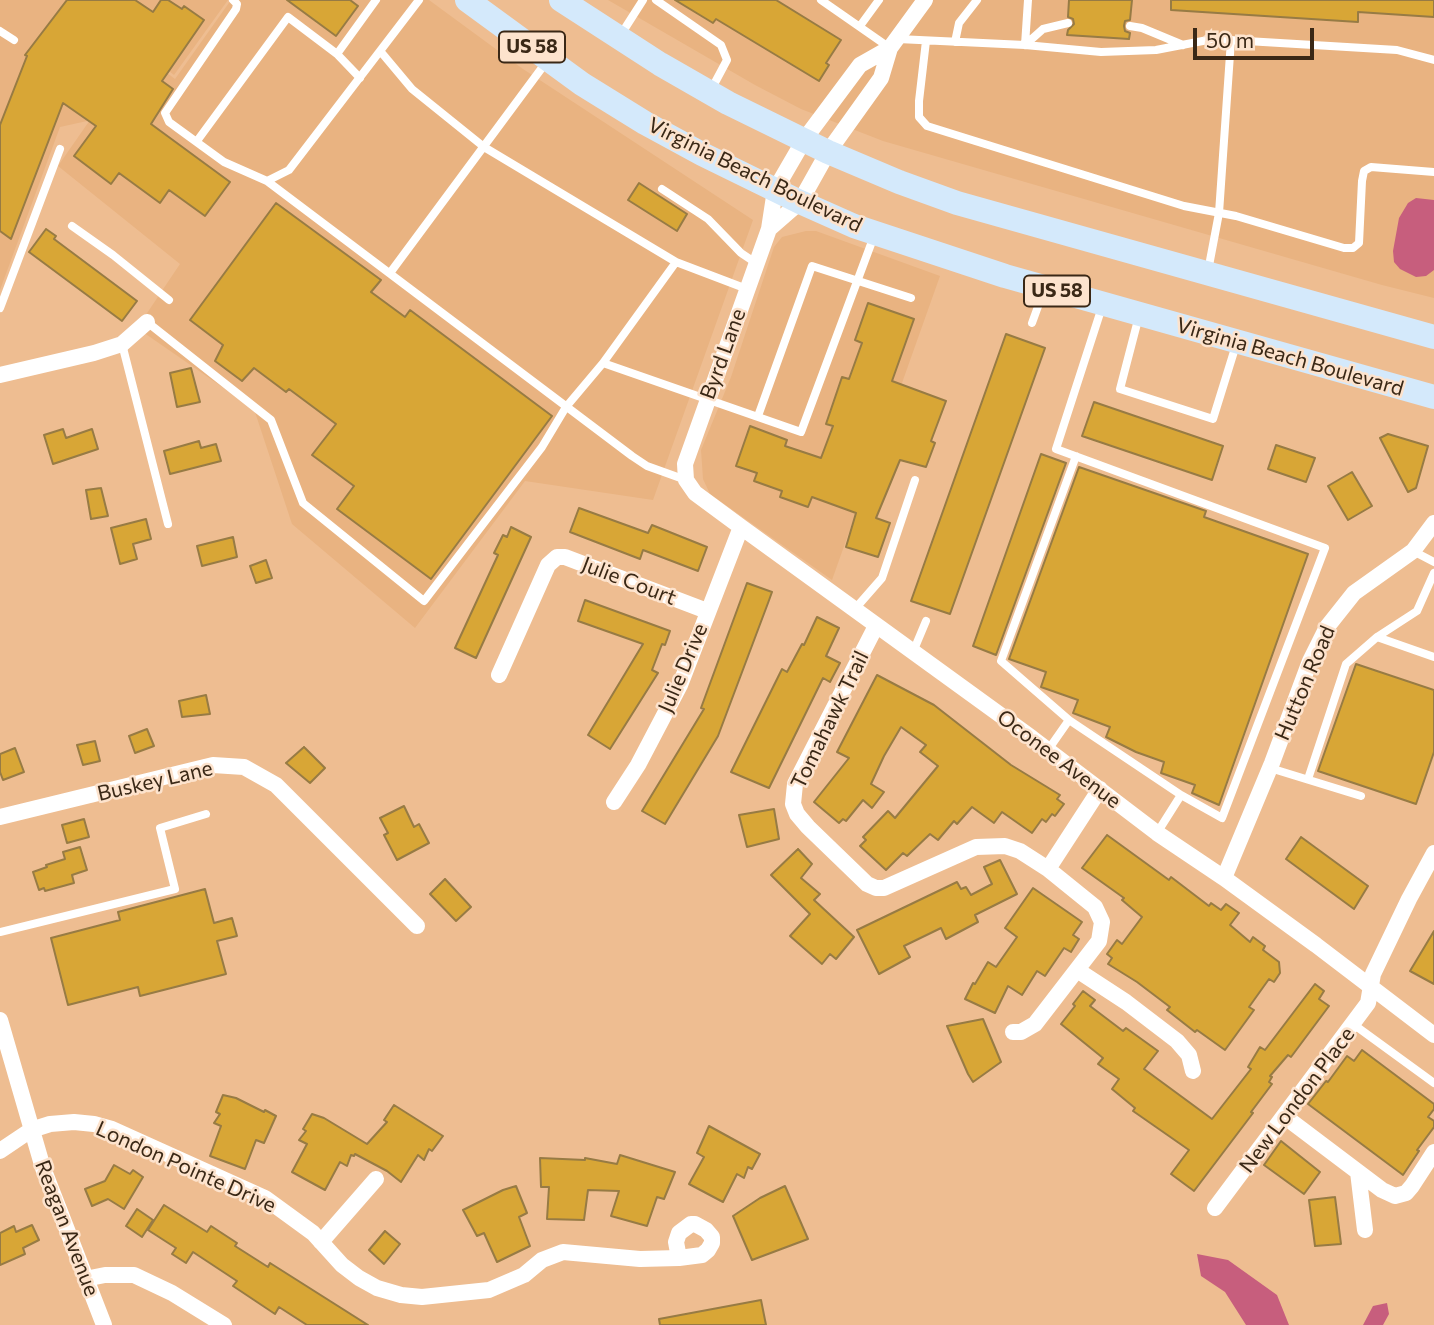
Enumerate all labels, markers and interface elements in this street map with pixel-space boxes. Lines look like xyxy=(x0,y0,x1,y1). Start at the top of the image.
scale bar xyxy=(1196,14,1317,58)
text: 50 m xyxy=(1206,27,1254,52)
road number: US 58 xyxy=(499,32,565,62)
street label: Virginia Beach Boulevard xyxy=(644,112,866,238)
road number: US 58 xyxy=(1024,276,1090,306)
street label: Byrd Lane xyxy=(695,305,751,403)
street label: Virginia Beach Boulevard xyxy=(1174,312,1406,402)
street label: Julie Court xyxy=(578,551,680,611)
street label: Julie Drive xyxy=(653,620,713,716)
street label: Hutton Road xyxy=(1270,622,1340,744)
street label: Tomahawk Trail xyxy=(786,647,874,793)
street label: Oconee Avenue xyxy=(992,704,1126,814)
street label: Buskey Lane xyxy=(95,756,215,806)
street label: New London Place xyxy=(1234,1022,1360,1178)
street label: London Pointe Drive xyxy=(92,1116,280,1218)
street label: Reagan Avenue xyxy=(29,1156,105,1300)

